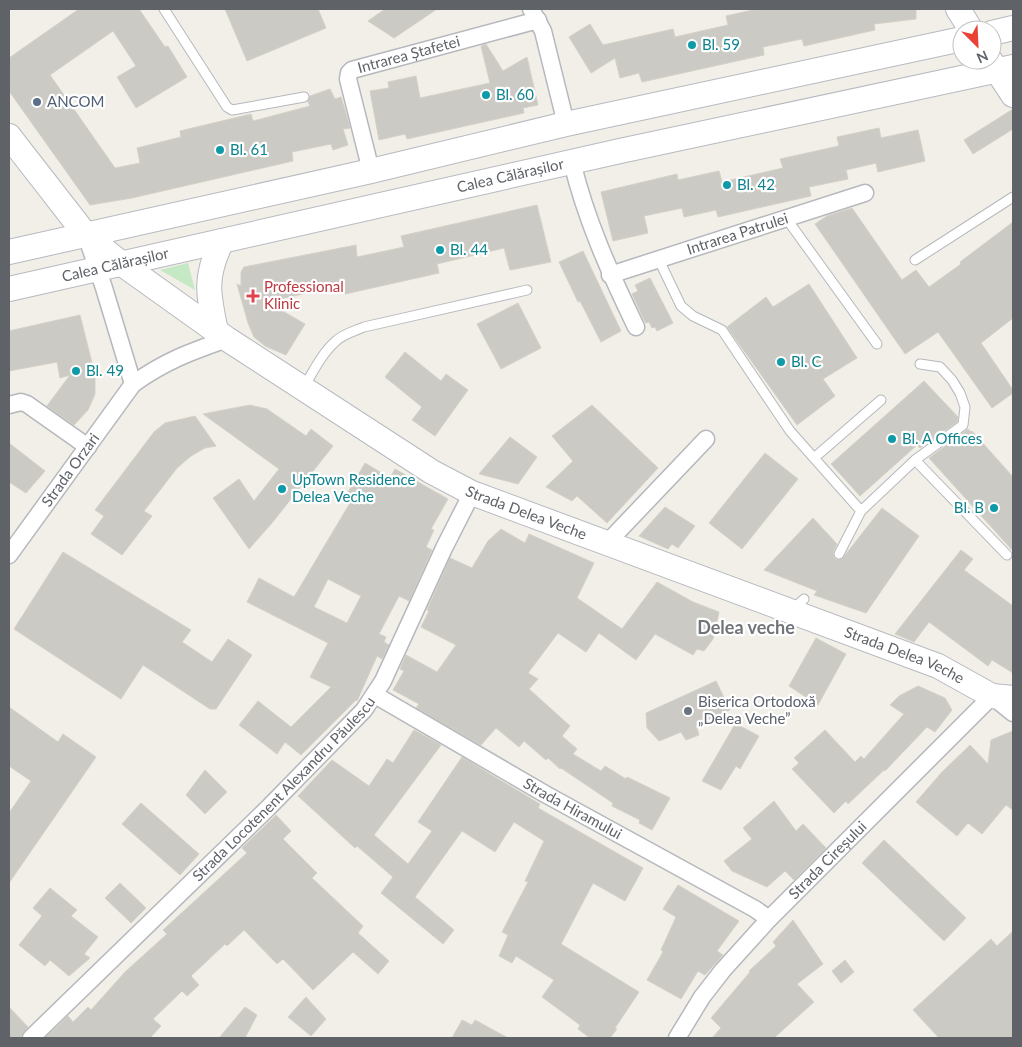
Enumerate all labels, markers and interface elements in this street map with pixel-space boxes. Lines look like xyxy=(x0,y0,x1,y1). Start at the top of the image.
north arrow xyxy=(952,20,1002,70)
street label: Intrarea Ștafetei xyxy=(355,31,462,76)
place label: Bl. 59 xyxy=(702,35,740,53)
marker: Bl. 59 xyxy=(686,39,698,51)
text: N xyxy=(974,47,991,67)
place label: Bl. 60 xyxy=(496,85,534,103)
marker: Bl. 60 xyxy=(480,89,492,101)
place label: ANCOM xyxy=(47,92,104,110)
marker: ANCOM xyxy=(31,96,43,108)
place label: Bl. 61 xyxy=(230,140,268,158)
marker: Bl. 61 xyxy=(214,144,226,156)
street label: Calea Călărașilor xyxy=(455,154,566,196)
place label: Bl. 42 xyxy=(737,175,775,193)
marker: Bl. 42 xyxy=(721,179,733,191)
street label: Intrarea Patrulei xyxy=(684,208,790,258)
place label: Bl. 44 xyxy=(450,240,488,258)
street label: Calea Călărașilor xyxy=(60,243,171,285)
marker: Bl. 44 xyxy=(434,244,446,256)
place label: Professional Klinic xyxy=(264,277,344,312)
marker: Professional Klinic xyxy=(246,289,260,303)
place label: Bl. C xyxy=(791,352,822,370)
marker: Bl. C xyxy=(775,356,787,368)
place label: Bl. 49 xyxy=(86,361,124,379)
marker: Bl. 49 xyxy=(70,365,82,377)
street label: Strada Orzari xyxy=(37,429,102,510)
place label: Bl. A Offices xyxy=(902,429,982,447)
marker: Bl. A Offices xyxy=(886,433,898,445)
place label: UpTown Residence Delea Veche xyxy=(292,470,415,505)
street label: Strada Delea Veche xyxy=(463,481,590,543)
marker: UpTown Residence Delea Veche xyxy=(276,483,288,495)
place label: Bl. B xyxy=(954,498,984,516)
marker: Bl. B xyxy=(988,502,1000,514)
district label: Delea veche xyxy=(697,616,795,638)
street label: Strada Delea Veche xyxy=(842,622,968,687)
place label: Biserica Ortodoxă „Delea Veche” xyxy=(698,692,816,727)
street label: Strada Locotenent Alexandru Păulescu xyxy=(188,693,378,884)
marker: Biserica Ortodoxă „Delea Veche” xyxy=(682,705,694,717)
street label: Strada Hiramului xyxy=(521,773,625,842)
street label: Strada Cireșului xyxy=(784,817,870,902)

